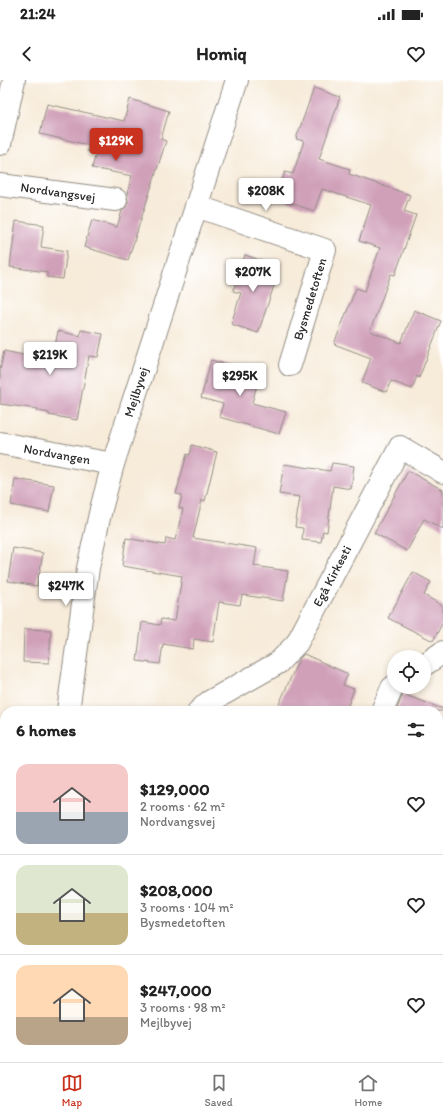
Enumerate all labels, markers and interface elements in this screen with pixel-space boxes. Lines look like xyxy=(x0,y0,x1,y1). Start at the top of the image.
text: 21:24 xyxy=(20,5,55,23)
icon: back xyxy=(16,43,38,65)
text: Homiq xyxy=(196,43,247,65)
icon: heart xyxy=(405,43,427,65)
pin: $129K xyxy=(88,128,144,162)
text: $129K xyxy=(99,133,133,148)
pin: $208K xyxy=(238,178,294,212)
street label: Nordvangsvej xyxy=(20,179,96,205)
text: $208K xyxy=(248,183,284,198)
street label: Bysmedetoften xyxy=(290,255,330,342)
pin: $207K xyxy=(225,259,281,293)
text: $207K xyxy=(235,264,271,279)
pin: $219K xyxy=(22,342,78,376)
text: $219K xyxy=(33,347,67,362)
pin: $295K xyxy=(212,363,268,397)
street label: Mejlbyvej xyxy=(121,365,151,419)
text: $295K xyxy=(222,368,258,383)
street label: Nordvangen xyxy=(22,441,92,467)
street label: Egå Kirkesti xyxy=(310,543,354,609)
pin: $247K xyxy=(38,573,94,607)
text: $247K xyxy=(48,578,84,593)
map controls xyxy=(387,650,431,694)
button: locate xyxy=(387,650,431,694)
icon: filters xyxy=(405,719,427,741)
text: 6 homes xyxy=(16,720,76,740)
text: $129,000 xyxy=(140,779,210,799)
icon: home xyxy=(48,780,96,828)
icon: heart xyxy=(405,793,427,815)
text: 2 rooms · 62 m² xyxy=(140,799,225,814)
text: Nordvangsvej xyxy=(140,814,215,829)
text: $208,000 xyxy=(140,880,213,900)
icon: home xyxy=(48,881,96,929)
icon: heart xyxy=(405,894,427,916)
text: 3 rooms · 104 m² xyxy=(140,900,233,915)
text: Bysmedetoften xyxy=(140,915,225,930)
text: $247,000 xyxy=(140,980,212,1000)
icon: home xyxy=(48,981,96,1029)
icon: heart xyxy=(405,994,427,1016)
text: 3 rooms · 98 m² xyxy=(140,1000,226,1015)
text: Mejlbyvej xyxy=(140,1015,192,1030)
tab: Map xyxy=(61,1072,83,1109)
tab: Saved xyxy=(205,1072,233,1109)
tab: Home xyxy=(354,1072,382,1109)

